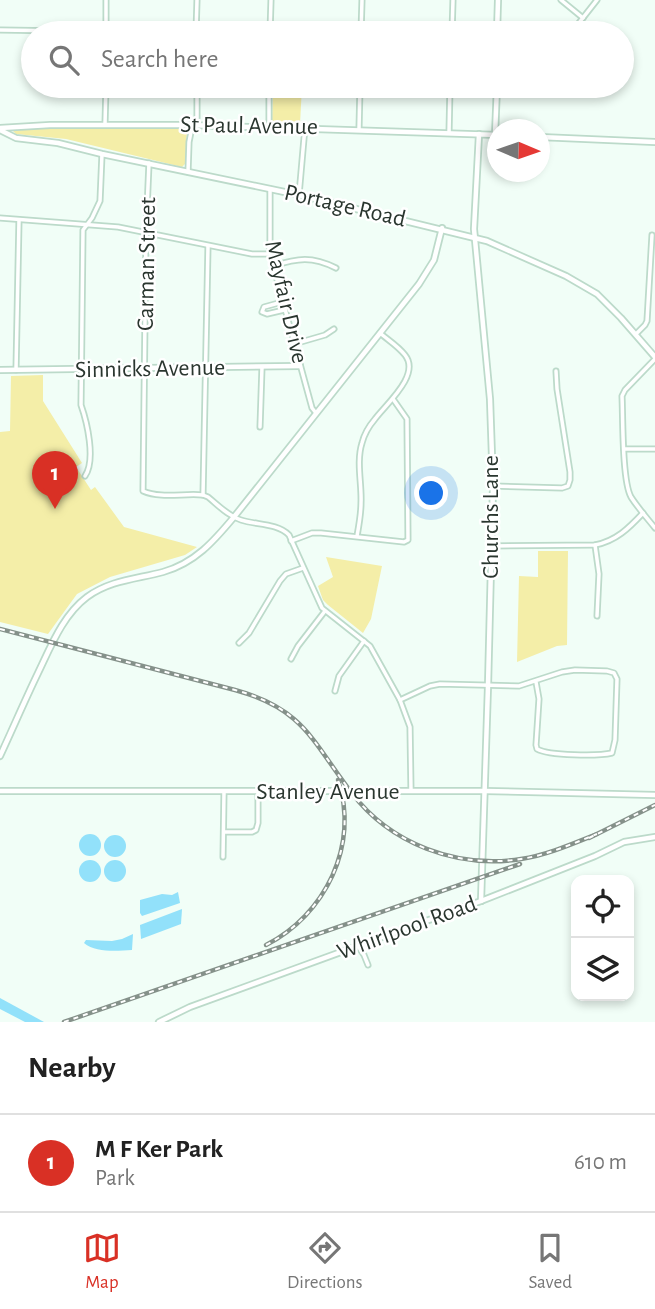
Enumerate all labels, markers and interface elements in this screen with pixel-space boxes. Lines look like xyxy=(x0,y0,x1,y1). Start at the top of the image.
search box xyxy=(21,21,634,98)
icon: search xyxy=(45,41,83,79)
text: Search here xyxy=(101,46,219,72)
street label: St Paul Avenue xyxy=(180,113,318,139)
north arrow xyxy=(487,119,550,182)
street label: Portage Road xyxy=(282,180,408,232)
street label: Carman Street xyxy=(134,196,160,331)
street label: Mayfair Drive xyxy=(260,238,312,366)
street label: Sinnicks Avenue xyxy=(75,356,225,382)
pin: 1 xyxy=(32,451,78,509)
street label: Churchs Lane xyxy=(479,455,503,579)
your location xyxy=(414,476,448,510)
street label: Stanley Avenue xyxy=(256,780,400,804)
map controls xyxy=(571,875,634,1001)
button: locate xyxy=(571,875,634,938)
street label: Whirlpool Road xyxy=(334,892,480,964)
button: layers xyxy=(571,938,634,1001)
text: Nearby xyxy=(28,1053,116,1083)
text: M F Ker Park xyxy=(95,1136,223,1162)
text: 1 xyxy=(47,1151,55,1174)
text: 610 m xyxy=(574,1151,627,1174)
text: Park xyxy=(95,1167,135,1190)
tab: Map xyxy=(83,1229,121,1294)
tab: Directions xyxy=(287,1229,363,1294)
tab: Saved xyxy=(529,1229,572,1294)

